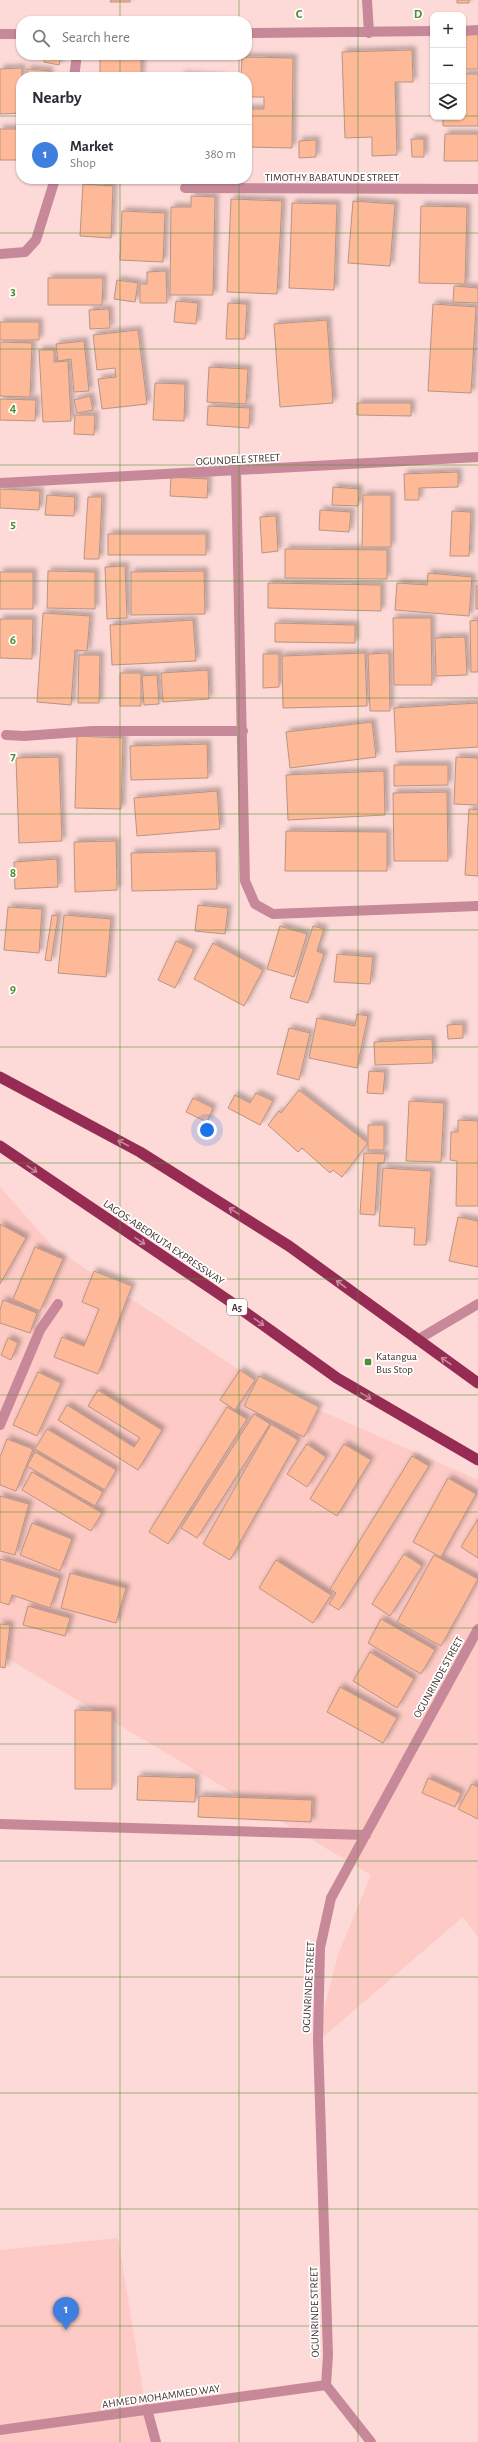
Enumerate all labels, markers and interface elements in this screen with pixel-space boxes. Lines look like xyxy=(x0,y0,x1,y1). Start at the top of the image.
text: C xyxy=(296,8,303,21)
text: D xyxy=(414,8,423,21)
map controls xyxy=(430,12,466,120)
button: + xyxy=(430,12,466,48)
search box xyxy=(16,16,252,60)
icon: search xyxy=(30,27,52,49)
text: Search here xyxy=(62,30,130,45)
button: − xyxy=(430,48,466,84)
button: layers xyxy=(430,84,466,120)
text: Nearby xyxy=(32,89,82,106)
text: Market xyxy=(70,139,113,154)
text: 1 xyxy=(43,148,47,161)
text: 380 m xyxy=(205,148,236,161)
text: Shop xyxy=(70,157,96,170)
street label: TIMOTHY BABATUNDE STREET xyxy=(265,172,400,183)
text: 3 xyxy=(10,285,16,298)
text: 4 xyxy=(10,402,17,415)
street label: OGUNDELE STREET xyxy=(195,452,281,467)
text: 5 xyxy=(10,518,16,531)
text: 6 xyxy=(10,634,16,647)
text: 7 xyxy=(10,750,16,763)
text: 8 xyxy=(10,867,16,880)
text: 9 xyxy=(10,983,16,996)
your location xyxy=(197,1120,217,1140)
one-way arrow xyxy=(117,1139,129,1147)
one-way arrow xyxy=(26,1165,37,1173)
street label: LAGOS-ABEOKUTA EXPRESSWAY xyxy=(101,1198,226,1287)
one-way arrow xyxy=(228,1207,240,1215)
one-way arrow xyxy=(134,1237,145,1245)
one-way arrow xyxy=(336,1280,347,1289)
road number: A5 xyxy=(227,1299,247,1315)
one-way arrow xyxy=(253,1318,264,1327)
place label: Katangua Bus Stop xyxy=(376,1351,417,1375)
marker: Katangua Bus Stop xyxy=(363,1357,373,1367)
one-way arrow xyxy=(441,1357,452,1365)
one-way arrow xyxy=(360,1393,372,1401)
street label: OGUNRINDE STREET xyxy=(411,1634,466,1720)
street label: OGUNRINDE STREET xyxy=(301,1941,316,2033)
street label: OGUNRINDE STREET xyxy=(308,2266,321,2358)
pin: 1 xyxy=(53,2297,79,2330)
street label: AHMED MOHAMMED WAY xyxy=(101,2383,221,2410)

